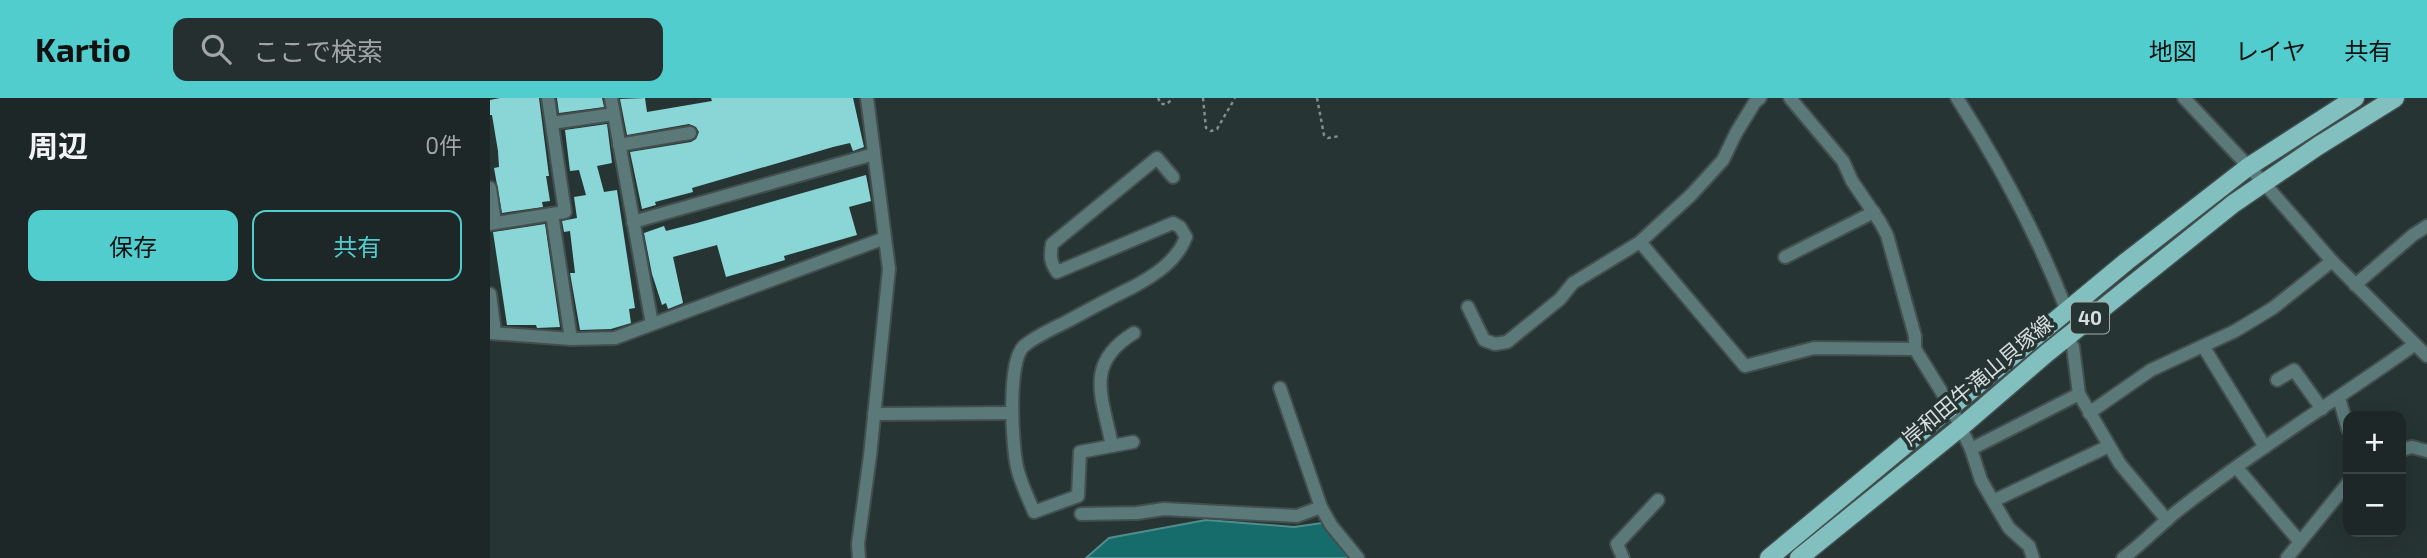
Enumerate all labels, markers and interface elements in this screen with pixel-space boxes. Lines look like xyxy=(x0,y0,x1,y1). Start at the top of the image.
search box xyxy=(173,18,663,81)
text: Kartio xyxy=(35,29,131,69)
icon: search xyxy=(197,30,235,68)
text: ここで検索 xyxy=(253,35,383,66)
text: 地図 xyxy=(2149,36,2197,65)
text: レイヤ xyxy=(2235,36,2306,65)
text: 共有 xyxy=(2344,36,2392,65)
text: 周辺 xyxy=(28,127,88,163)
text: 0件 xyxy=(425,131,462,159)
button: 保存 xyxy=(28,210,238,281)
button: 共有 xyxy=(252,210,462,281)
road number: 40 xyxy=(2071,302,2109,333)
street label: 岸和田牛滝山貝塚線 xyxy=(1897,310,2057,450)
map controls xyxy=(2343,411,2406,537)
button: + xyxy=(2343,411,2406,474)
button: − xyxy=(2343,474,2406,537)

